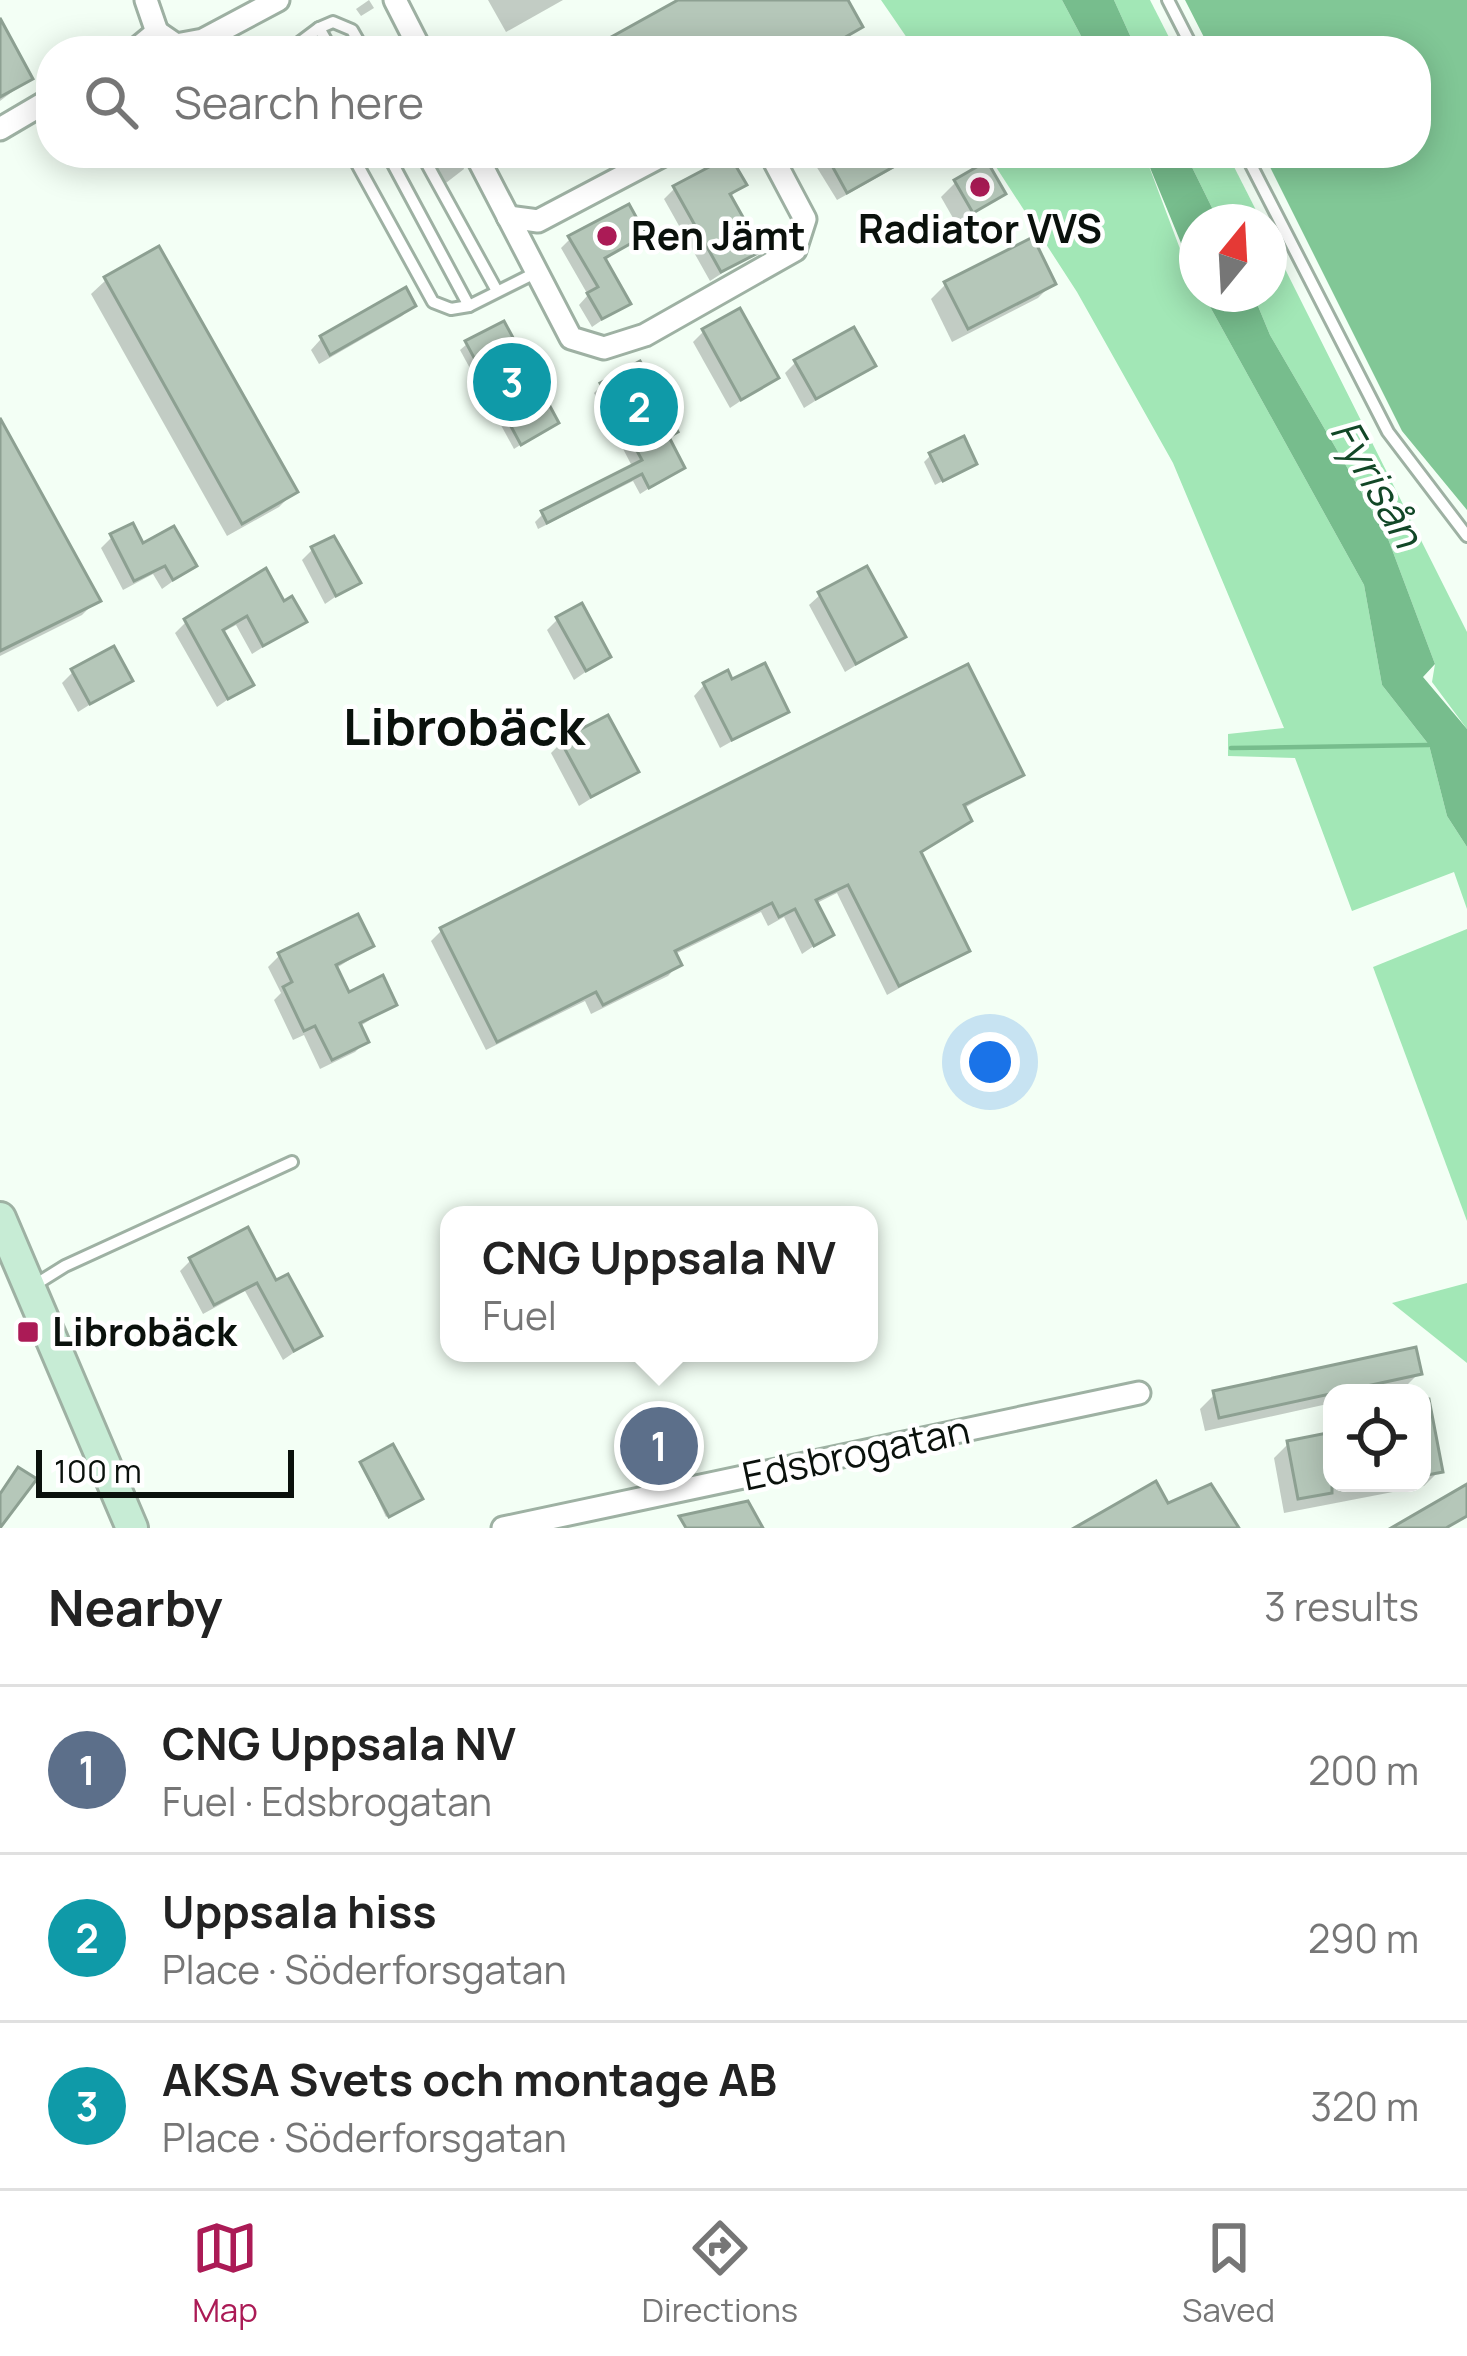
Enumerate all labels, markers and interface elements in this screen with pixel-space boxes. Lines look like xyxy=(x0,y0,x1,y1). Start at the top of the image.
search box xyxy=(36,36,1431,168)
icon: search xyxy=(78,69,144,135)
text: Search here xyxy=(174,71,424,133)
marker: Radiator VVS xyxy=(967,174,993,200)
place label: Radiator VVS xyxy=(858,201,1102,255)
north arrow xyxy=(1179,204,1287,312)
place label: Ren Jämt xyxy=(631,208,806,262)
marker: Ren Jämt xyxy=(594,223,620,249)
pin: 3 xyxy=(473,337,551,427)
pin: 2 xyxy=(600,362,678,452)
water label: Fyrisån xyxy=(1318,408,1439,559)
district label: Librobäck xyxy=(343,691,586,760)
your location xyxy=(960,1032,1020,1092)
popup xyxy=(440,1206,878,1362)
text: CNG Uppsala NV xyxy=(482,1226,836,1288)
text: Fuel xyxy=(482,1288,557,1342)
place label: Librobäck xyxy=(52,1304,238,1358)
marker: Librobäck xyxy=(15,1319,41,1345)
map controls xyxy=(1323,1384,1431,1492)
button: locate xyxy=(1323,1384,1431,1492)
pin: 1 xyxy=(620,1401,698,1491)
street label: Edsbrogatan xyxy=(737,1402,974,1502)
scale bar xyxy=(36,1444,294,1497)
text: 100 m xyxy=(54,1448,142,1493)
text: Nearby xyxy=(48,1572,223,1641)
text: 3 results xyxy=(1264,1579,1419,1633)
text: CNG Uppsala NV xyxy=(162,1712,516,1774)
text: 1 xyxy=(78,1743,96,1797)
text: 200 m xyxy=(1308,1743,1419,1797)
text: Fuel · Edsbrogatan xyxy=(162,1774,492,1828)
text: Uppsala hiss xyxy=(162,1880,437,1942)
text: 2 xyxy=(75,1911,99,1965)
text: 290 m xyxy=(1308,1911,1419,1965)
text: Place · Söderforsgatan xyxy=(162,1942,567,1996)
text: AKSA Svets och montage AB xyxy=(162,2048,777,2110)
text: 3 xyxy=(76,2079,98,2133)
text: 320 m xyxy=(1311,2079,1419,2133)
text: Place · Söderforsgatan xyxy=(162,2110,567,2164)
tab: Map xyxy=(192,2215,258,2332)
tab: Directions xyxy=(642,2215,798,2332)
tab: Saved xyxy=(1182,2215,1275,2332)

